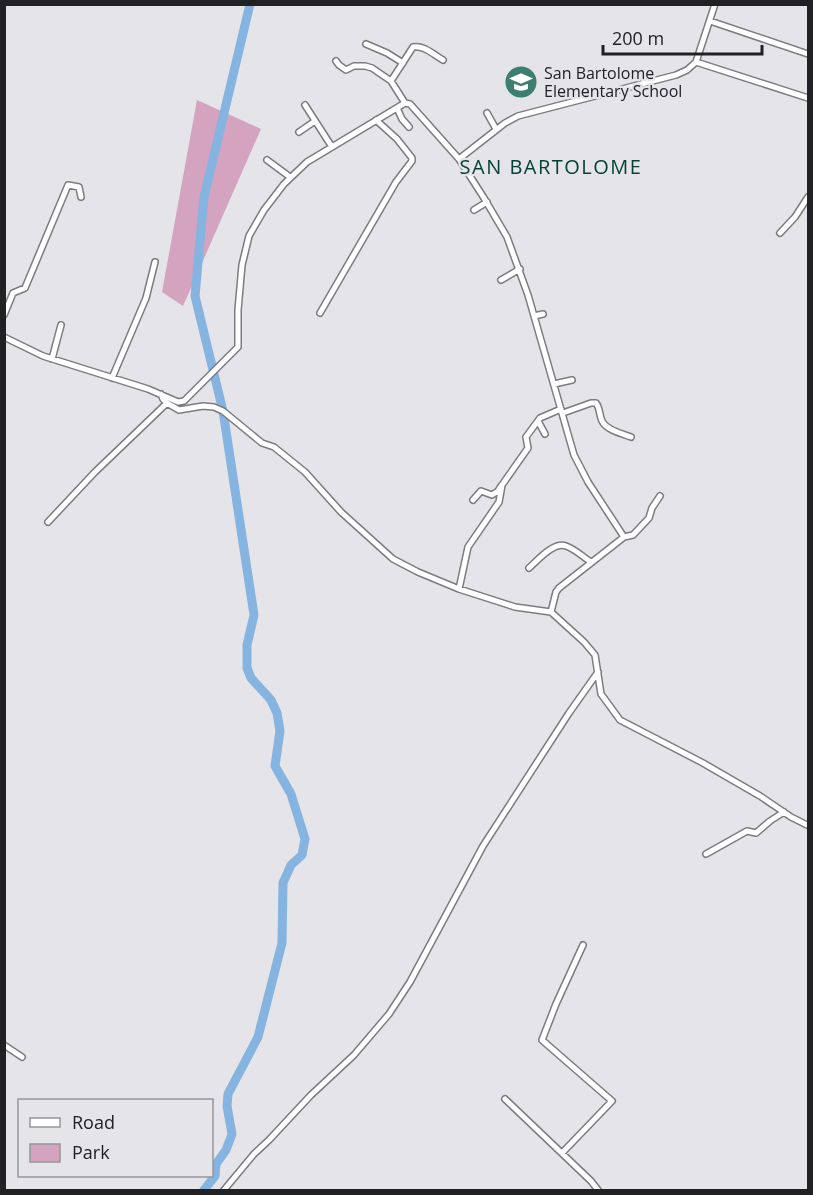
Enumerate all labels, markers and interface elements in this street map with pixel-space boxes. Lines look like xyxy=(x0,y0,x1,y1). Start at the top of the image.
scale bar xyxy=(603,18,762,56)
text: 200 m xyxy=(612,26,664,50)
place label: San Bartolome Elementary School xyxy=(544,62,682,102)
school or university icon: San Bartolome Elementary School xyxy=(503,64,539,100)
district label: SAN BARTOLOME xyxy=(460,153,642,180)
legend xyxy=(18,1099,213,1177)
text: Road xyxy=(72,1110,115,1134)
text: Park xyxy=(72,1140,110,1164)

